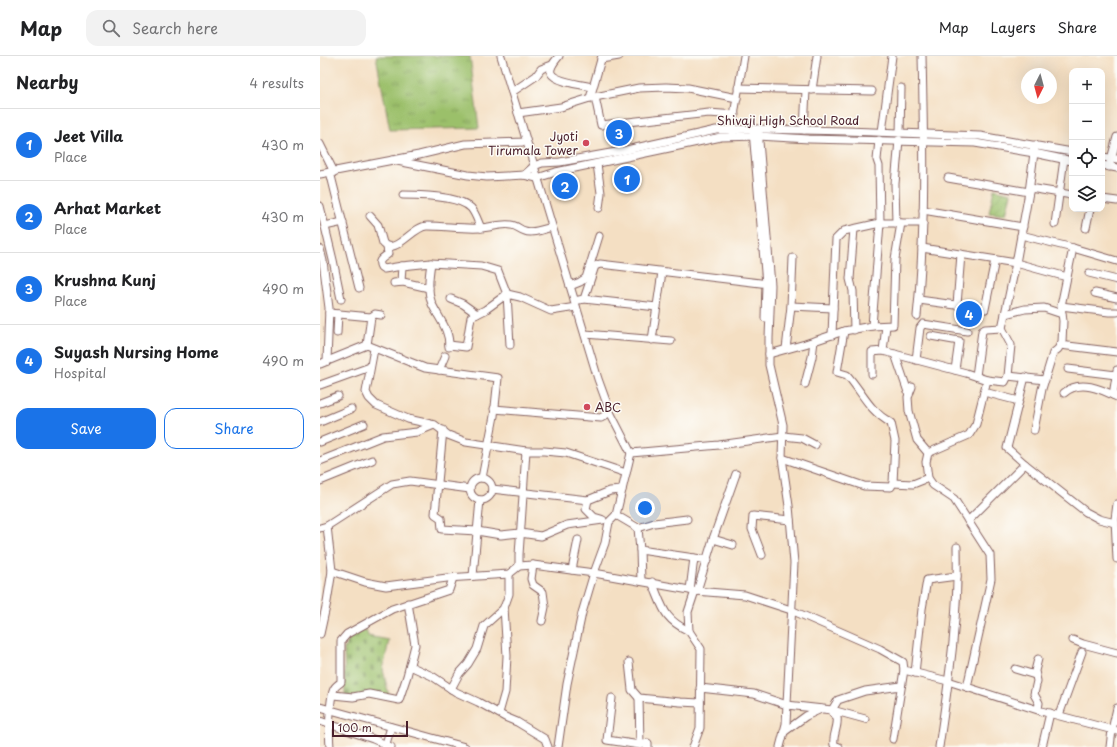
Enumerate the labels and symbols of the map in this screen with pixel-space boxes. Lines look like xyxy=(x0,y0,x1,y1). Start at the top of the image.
north arrow xyxy=(1021,68,1057,104)
street label: Shivaji High School Road xyxy=(717,111,859,129)
pin: 3 xyxy=(606,118,632,148)
place label: Jyoti Tirumala Tower xyxy=(488,127,578,159)
marker: Jyoti Tirumala Tower xyxy=(581,138,591,148)
pin: 1 xyxy=(614,164,640,194)
pin: 2 xyxy=(552,171,578,201)
pin: 4 xyxy=(956,299,982,329)
place label: ABC xyxy=(595,398,621,416)
marker: ABC xyxy=(582,402,592,412)
your location xyxy=(635,498,655,518)
scale bar xyxy=(332,719,408,738)

